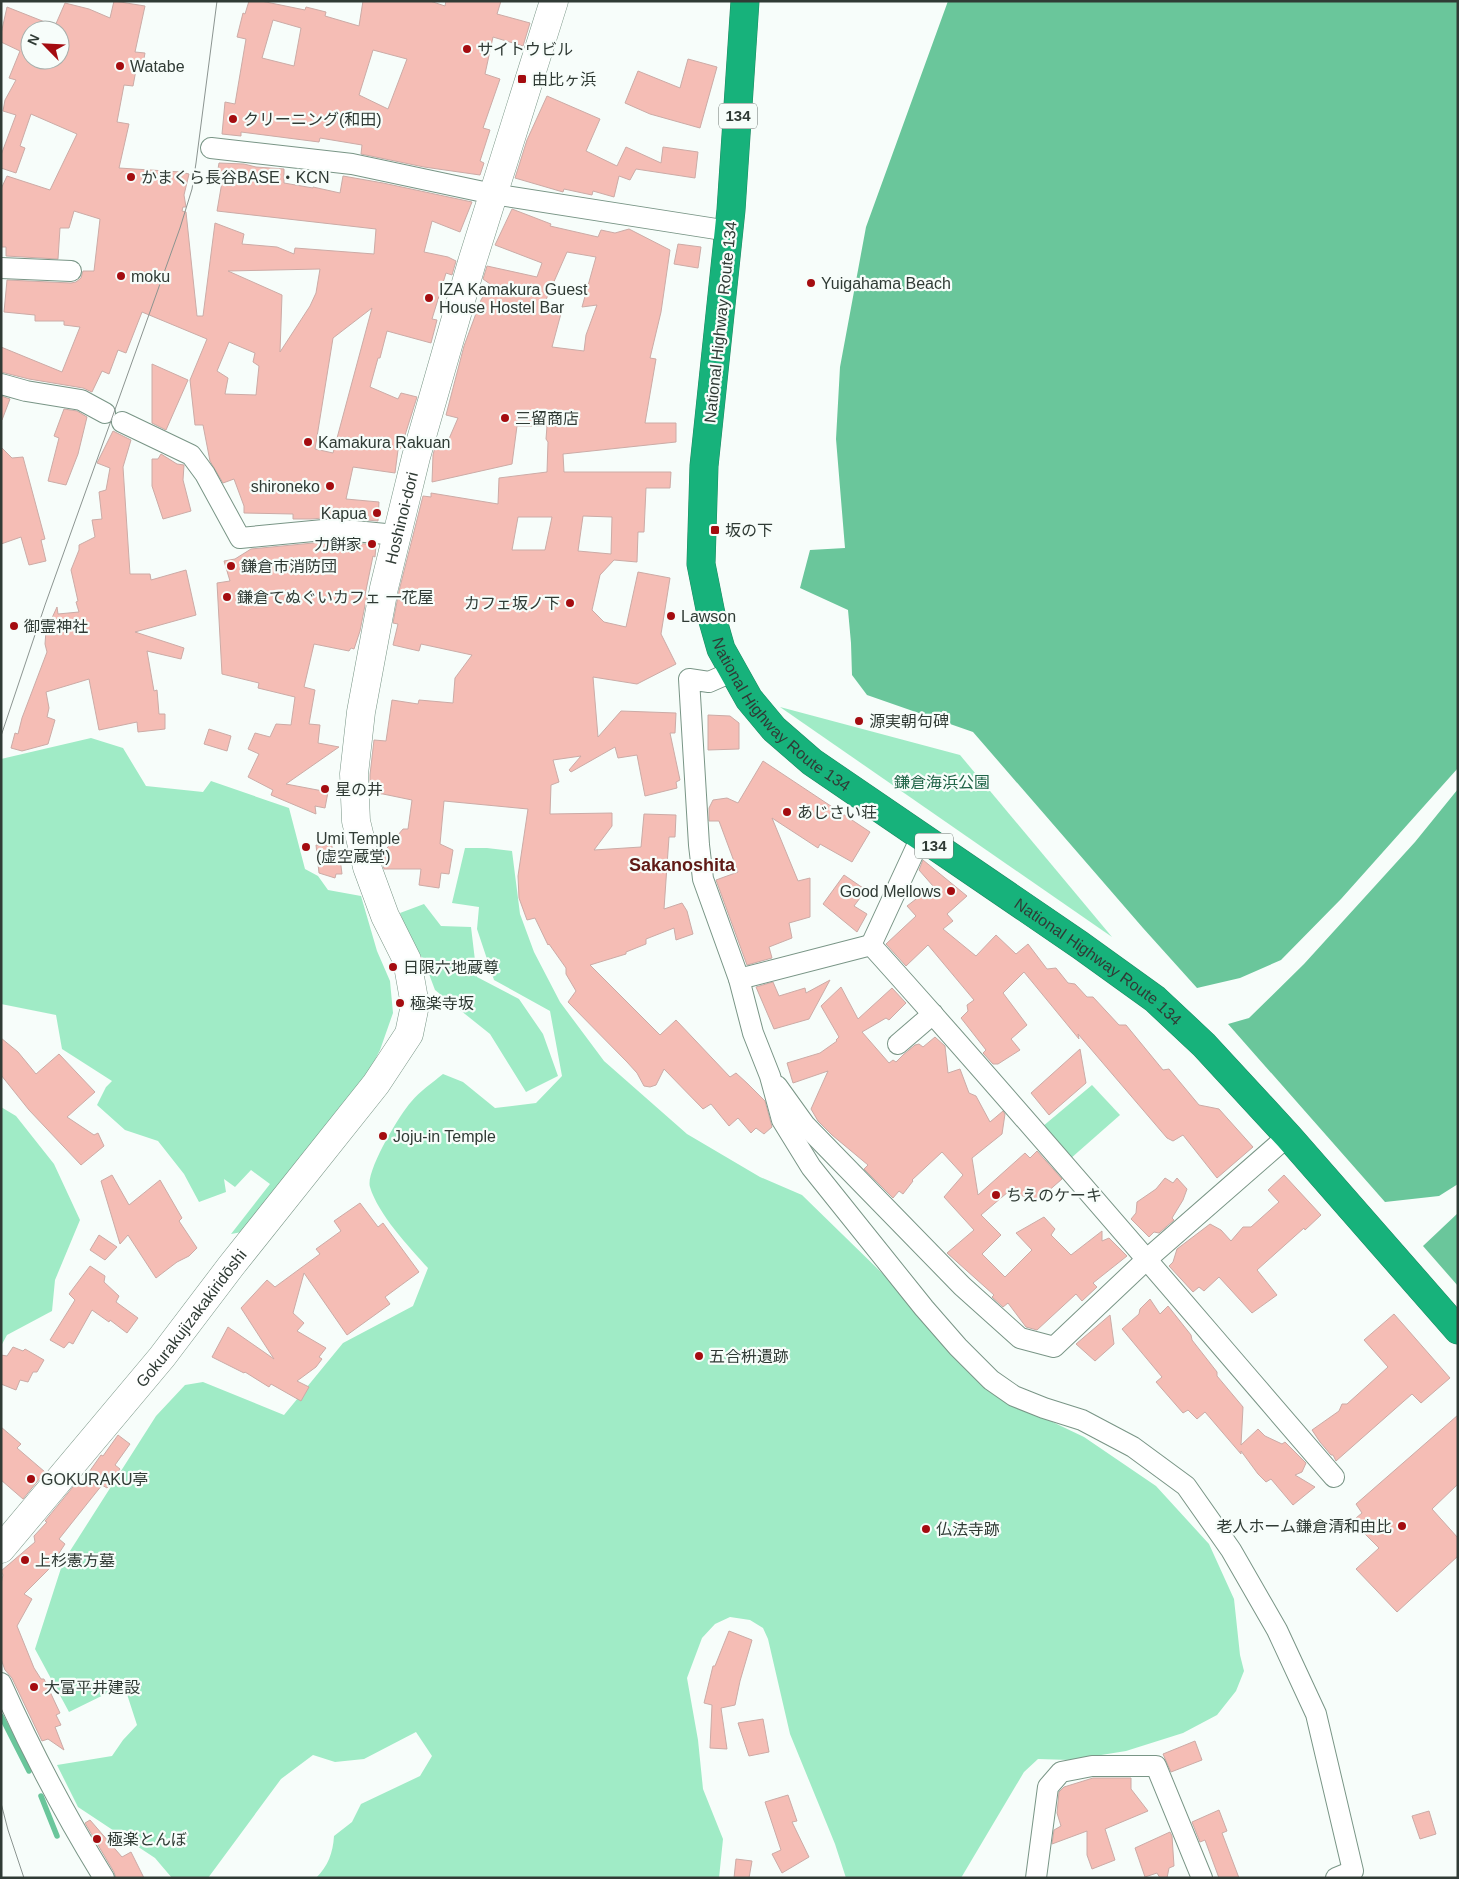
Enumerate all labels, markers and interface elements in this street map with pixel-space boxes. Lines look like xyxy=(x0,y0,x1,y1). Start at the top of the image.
north arrow xyxy=(20,20,70,70)
text: N xyxy=(24,32,42,48)
place label: サイトウビル xyxy=(477,41,573,58)
marker: サイトウビル xyxy=(461,43,473,55)
place label: Watabe xyxy=(130,58,185,75)
marker: Watabe xyxy=(114,60,126,72)
place label: 由比ヶ浜 xyxy=(532,71,596,88)
marker: 由比ヶ浜 xyxy=(516,73,528,85)
road number: 134 xyxy=(719,104,757,128)
place label: クリーニング(和田) xyxy=(243,111,382,128)
marker: クリーニング(和田) xyxy=(227,113,239,125)
place label: かまくら長谷BASE・KCN xyxy=(141,169,329,186)
marker: かまくら長谷BASE・KCN xyxy=(125,171,137,183)
street label: National Highway Route 134 xyxy=(701,220,740,424)
place label: moku xyxy=(131,268,170,285)
marker: moku xyxy=(115,270,127,282)
place label: Yuigahama Beach xyxy=(821,275,951,292)
marker: Yuigahama Beach xyxy=(805,277,817,289)
place label: IZA Kamakura Guest House Hostel Bar xyxy=(439,281,588,316)
marker: IZA Kamakura Guest House Hostel Bar xyxy=(423,292,435,304)
place label: 三留商店 xyxy=(515,410,579,427)
marker: 三留商店 xyxy=(499,412,511,424)
place label: Kamakura Rakuan xyxy=(318,434,451,451)
marker: Kamakura Rakuan xyxy=(302,436,314,448)
street label: Hoshinoi-dori xyxy=(382,470,421,566)
place label: shironeko xyxy=(251,478,320,495)
marker: shironeko xyxy=(324,480,336,492)
place label: Kapua xyxy=(321,505,367,522)
marker: Kapua xyxy=(371,507,383,519)
place label: 坂の下 xyxy=(725,522,773,539)
marker: 坂の下 xyxy=(709,524,721,536)
place label: 力餅家 xyxy=(314,536,362,553)
marker: 力餅家 xyxy=(366,538,378,550)
place label: 鎌倉市消防団 xyxy=(241,558,337,575)
marker: 鎌倉市消防団 xyxy=(225,560,237,572)
place label: 鎌倉てぬぐいカフェ 一花屋 xyxy=(237,589,433,606)
marker: 鎌倉てぬぐいカフェ 一花屋 xyxy=(221,591,233,603)
place label: カフェ坂ノ下 xyxy=(464,595,560,612)
marker: カフェ坂ノ下 xyxy=(564,597,576,609)
place label: Lawson xyxy=(681,608,736,625)
marker: Lawson xyxy=(665,610,677,622)
place label: 御霊神社 xyxy=(24,618,88,635)
marker: 御霊神社 xyxy=(8,620,20,632)
street label: National Highway Route 134 xyxy=(709,635,853,795)
place label: 源実朝句碑 xyxy=(869,713,949,730)
marker: 源実朝句碑 xyxy=(853,715,865,727)
park label: 鎌倉海浜公園 xyxy=(894,774,990,791)
place label: 星の井 xyxy=(335,781,383,798)
marker: 星の井 xyxy=(319,783,331,795)
place label: あじさい荘 xyxy=(797,804,877,821)
marker: あじさい荘 xyxy=(781,806,793,818)
place label: Umi Temple (虚空蔵堂) xyxy=(316,830,400,865)
road number: 134 xyxy=(915,834,953,858)
marker: Umi Temple (虚空蔵堂) xyxy=(300,841,312,853)
district label: Sakanoshita xyxy=(629,855,736,875)
place label: Good Mellows xyxy=(840,883,941,900)
marker: Good Mellows xyxy=(945,885,957,897)
street label: National Highway Route 134 xyxy=(1011,895,1185,1029)
place label: 日限六地蔵尊 xyxy=(403,959,499,976)
marker: 日限六地蔵尊 xyxy=(387,961,399,973)
place label: 極楽寺坂 xyxy=(410,995,474,1012)
marker: 極楽寺坂 xyxy=(394,997,406,1009)
place label: Joju-in Temple xyxy=(393,1128,496,1145)
marker: Joju-in Temple xyxy=(377,1130,389,1142)
place label: ちえのケーキ xyxy=(1006,1187,1102,1204)
marker: ちえのケーキ xyxy=(990,1189,1002,1201)
street label: Gokurakujizakakiridōshi xyxy=(133,1246,250,1390)
place label: 五合枡遺跡 xyxy=(709,1348,789,1365)
marker: 五合枡遺跡 xyxy=(693,1350,705,1362)
place label: GOKURAKU亭 xyxy=(41,1471,149,1488)
marker: GOKURAKU亭 xyxy=(25,1473,37,1485)
place label: 老人ホーム鎌倉清和由比 xyxy=(1216,1518,1392,1535)
marker: 老人ホーム鎌倉清和由比 xyxy=(1396,1520,1408,1532)
place label: 仏法寺跡 xyxy=(936,1521,1000,1538)
marker: 仏法寺跡 xyxy=(920,1523,932,1535)
place label: 上杉憲方墓 xyxy=(35,1552,115,1569)
marker: 上杉憲方墓 xyxy=(19,1554,31,1566)
place label: 大富平井建設 xyxy=(44,1679,140,1696)
marker: 大富平井建設 xyxy=(28,1681,40,1693)
place label: 極楽とんぼ xyxy=(107,1831,187,1848)
marker: 極楽とんぼ xyxy=(91,1833,103,1845)

